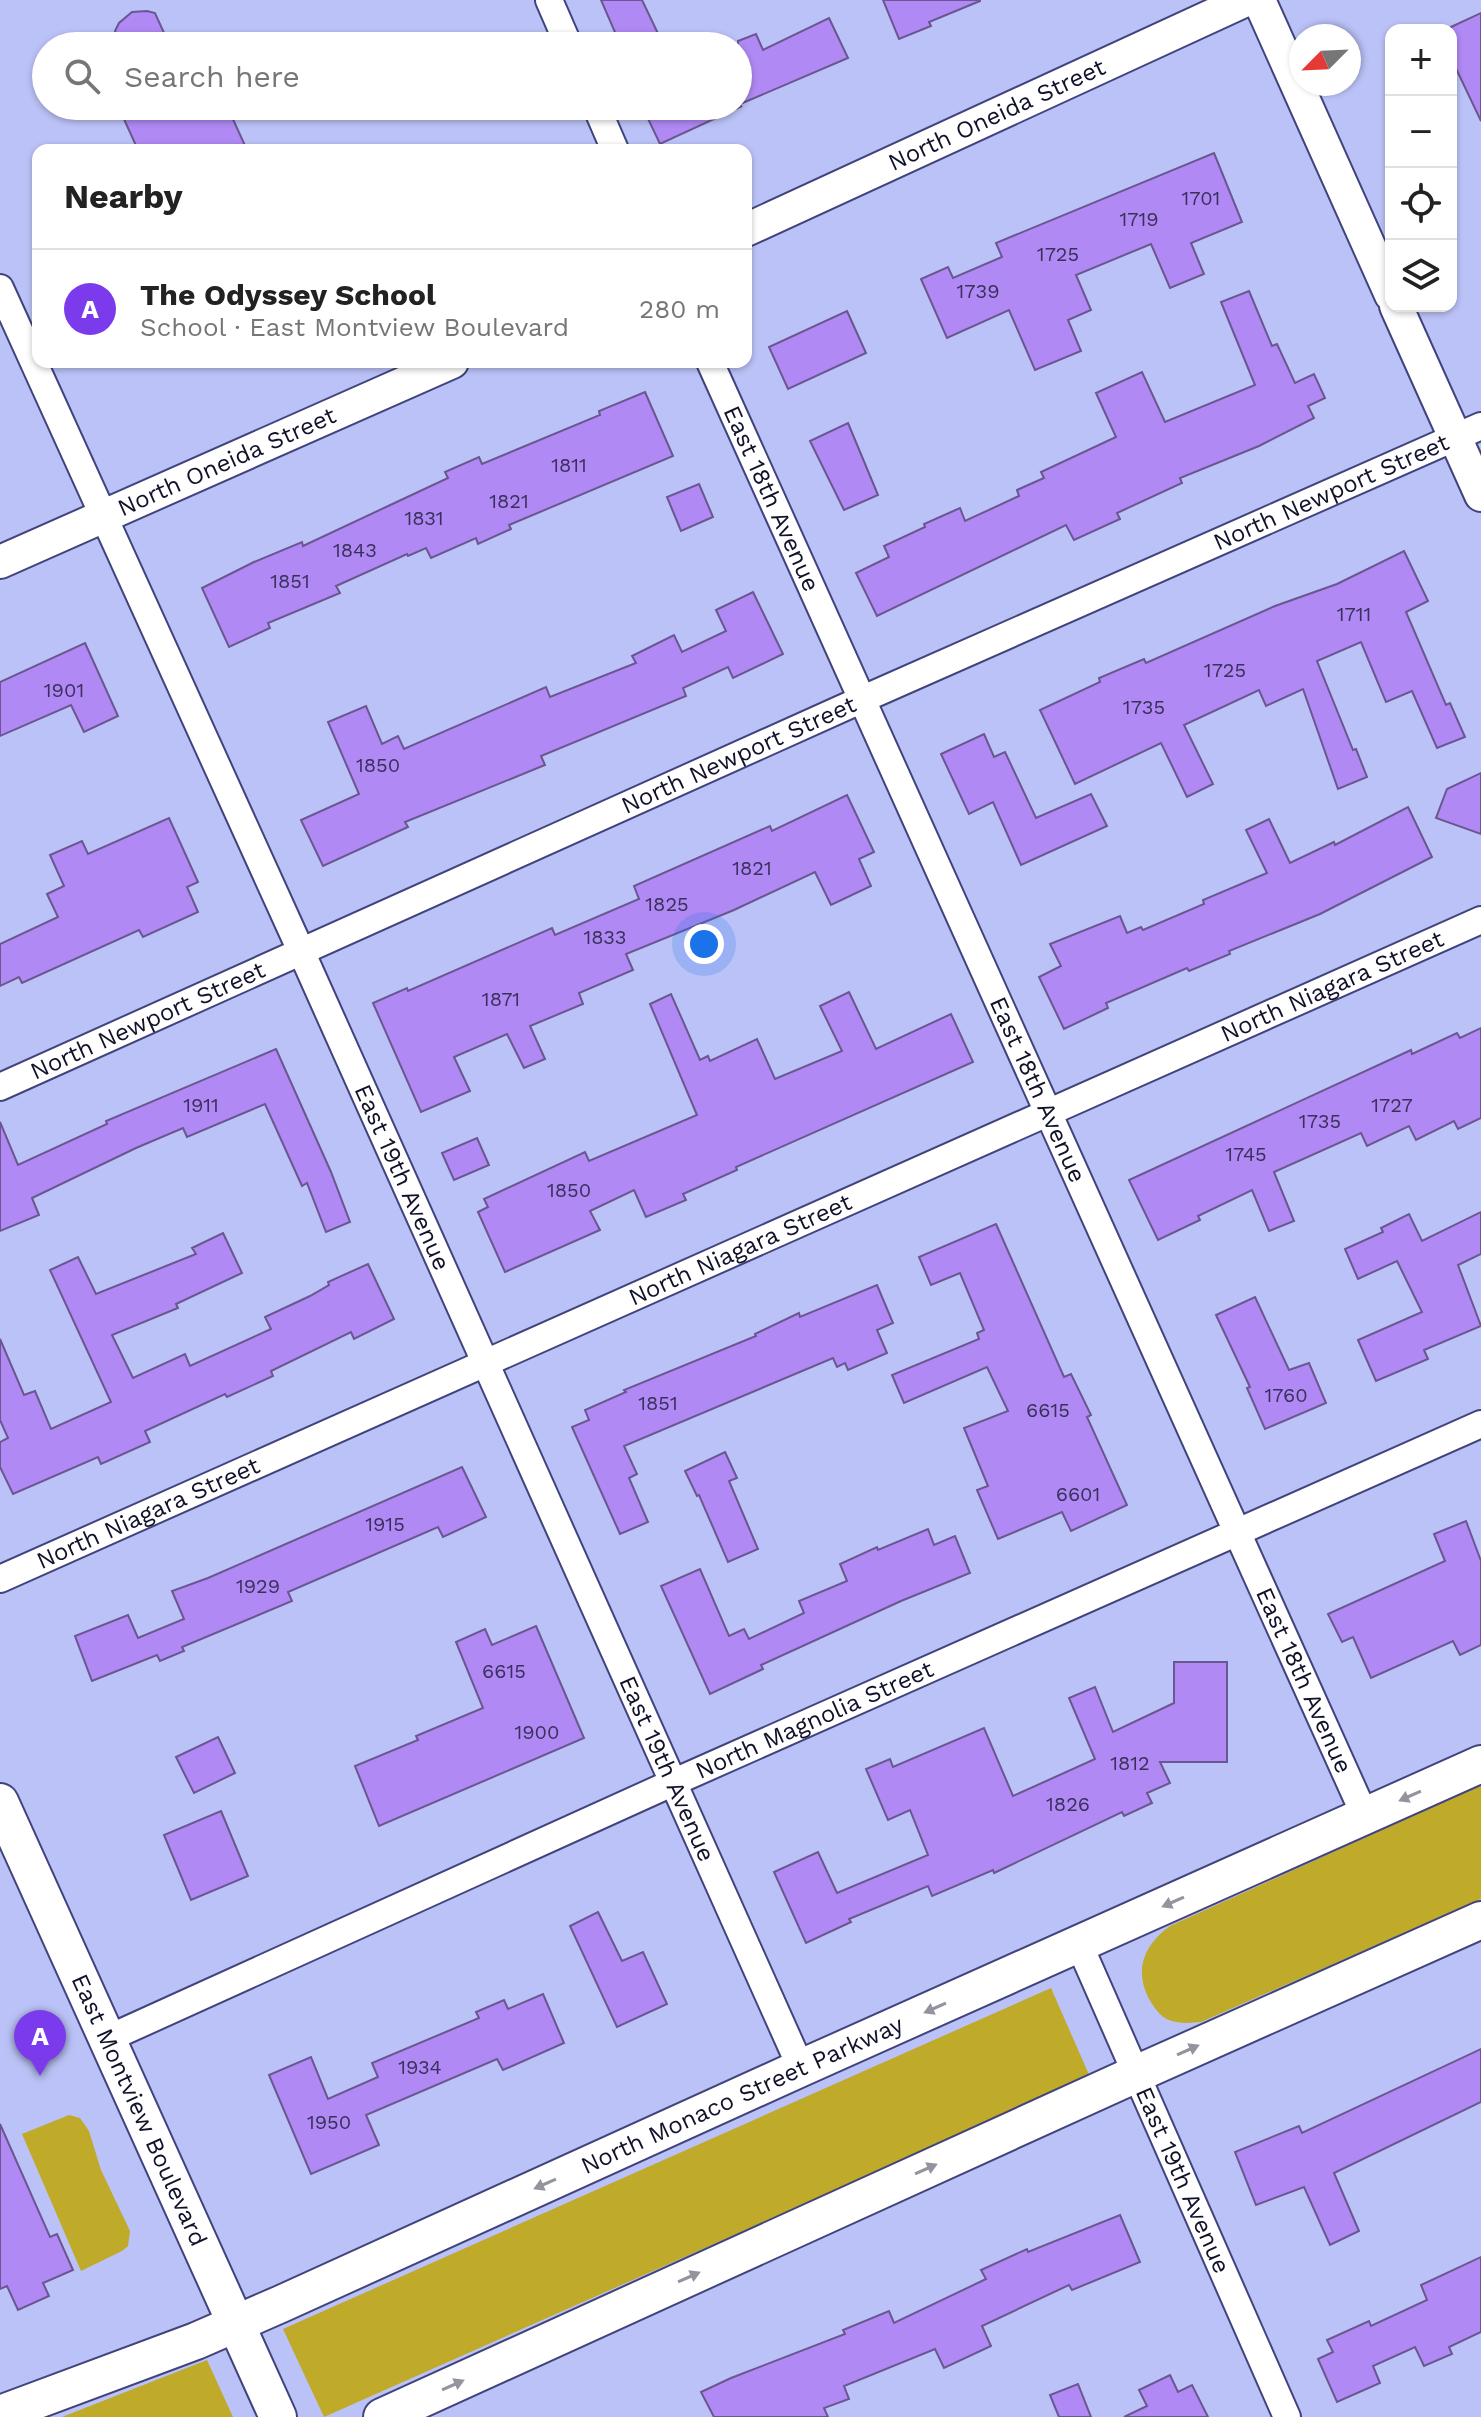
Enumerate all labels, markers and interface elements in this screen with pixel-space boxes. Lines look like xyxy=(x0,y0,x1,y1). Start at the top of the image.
north arrow xyxy=(1289,24,1361,96)
map controls xyxy=(1385,24,1457,312)
button: + xyxy=(1385,24,1457,96)
search box xyxy=(32,32,752,120)
street label: North Oneida Street xyxy=(884,53,1110,177)
icon: search xyxy=(60,54,104,98)
text: Search here xyxy=(124,59,300,94)
button: − xyxy=(1385,96,1457,168)
button: locate xyxy=(1385,168,1457,240)
text: Nearby xyxy=(64,176,183,216)
house number: 1701 xyxy=(1182,186,1220,210)
house number: 1719 xyxy=(1119,207,1159,231)
button: layers xyxy=(1385,240,1457,312)
house number: 1725 xyxy=(1037,242,1079,266)
text: The Odyssey School xyxy=(140,277,436,312)
house number: 1739 xyxy=(956,279,1000,303)
text: A xyxy=(81,294,99,324)
text: 280 m xyxy=(639,294,720,324)
text: School · East Montview Boulevard xyxy=(140,312,569,342)
street label: North Oneida Street xyxy=(113,401,340,522)
street label: East 18th Avenue xyxy=(718,402,826,596)
street label: North Newport Street xyxy=(1209,428,1453,556)
house number: 1811 xyxy=(551,453,587,477)
house number: 1821 xyxy=(489,489,529,513)
house number: 1831 xyxy=(404,506,444,530)
house number: 1843 xyxy=(333,538,377,562)
house number: 1851 xyxy=(270,569,310,593)
house number: 1711 xyxy=(1337,602,1371,626)
house number: 1725 xyxy=(1204,658,1246,682)
house number: 1901 xyxy=(44,678,84,702)
street label: North Newport Street xyxy=(617,690,860,820)
house number: 1735 xyxy=(1123,695,1165,719)
house number: 1850 xyxy=(356,753,400,777)
house number: 1821 xyxy=(732,856,772,880)
house number: 1825 xyxy=(645,892,689,916)
your location xyxy=(684,924,724,964)
street label: North Niagara Street xyxy=(1216,924,1448,1048)
house number: 1833 xyxy=(583,925,627,949)
street label: North Newport Street xyxy=(26,956,269,1085)
house number: 1871 xyxy=(482,987,520,1011)
street label: East 18th Avenue xyxy=(984,992,1092,1187)
street label: East 19th Avenue xyxy=(349,1080,456,1275)
house number: 1911 xyxy=(183,1093,219,1117)
house number: 1727 xyxy=(1371,1093,1413,1117)
house number: 1735 xyxy=(1299,1109,1341,1133)
house number: 1745 xyxy=(1225,1142,1267,1166)
house number: 1850 xyxy=(547,1178,591,1202)
street label: North Niagara Street xyxy=(624,1188,856,1311)
house number: 1760 xyxy=(1264,1383,1308,1407)
house number: 1851 xyxy=(638,1391,678,1415)
house number: 6615 xyxy=(1026,1398,1070,1422)
street label: North Niagara Street xyxy=(32,1451,264,1575)
house number: 6601 xyxy=(1056,1482,1100,1506)
house number: 1915 xyxy=(365,1512,405,1536)
house number: 1929 xyxy=(236,1574,280,1598)
street label: East 18th Avenue xyxy=(1250,1583,1358,1778)
street label: North Magnolia Street xyxy=(691,1655,938,1785)
house number: 6615 xyxy=(482,1659,526,1683)
street label: East 19th Avenue xyxy=(613,1671,721,1866)
house number: 1900 xyxy=(514,1720,560,1744)
house number: 1812 xyxy=(1110,1751,1150,1775)
one-way arrow xyxy=(1398,1789,1422,1803)
house number: 1826 xyxy=(1046,1792,1090,1816)
one-way arrow xyxy=(1161,1896,1185,1909)
street label: East Montview Boulevard xyxy=(66,1970,213,2250)
one-way arrow xyxy=(923,2001,947,2015)
pin: A xyxy=(14,2010,66,2076)
street label: North Monaco Street Parkway xyxy=(577,2010,908,2180)
one-way arrow xyxy=(1176,2044,1200,2057)
house number: 1934 xyxy=(398,2055,442,2079)
street label: East 19th Avenue xyxy=(1130,2083,1236,2278)
house number: 1950 xyxy=(307,2110,351,2134)
one-way arrow xyxy=(914,2162,938,2176)
one-way arrow xyxy=(533,2177,557,2191)
one-way arrow xyxy=(677,2270,701,2284)
one-way arrow xyxy=(441,2378,464,2391)

